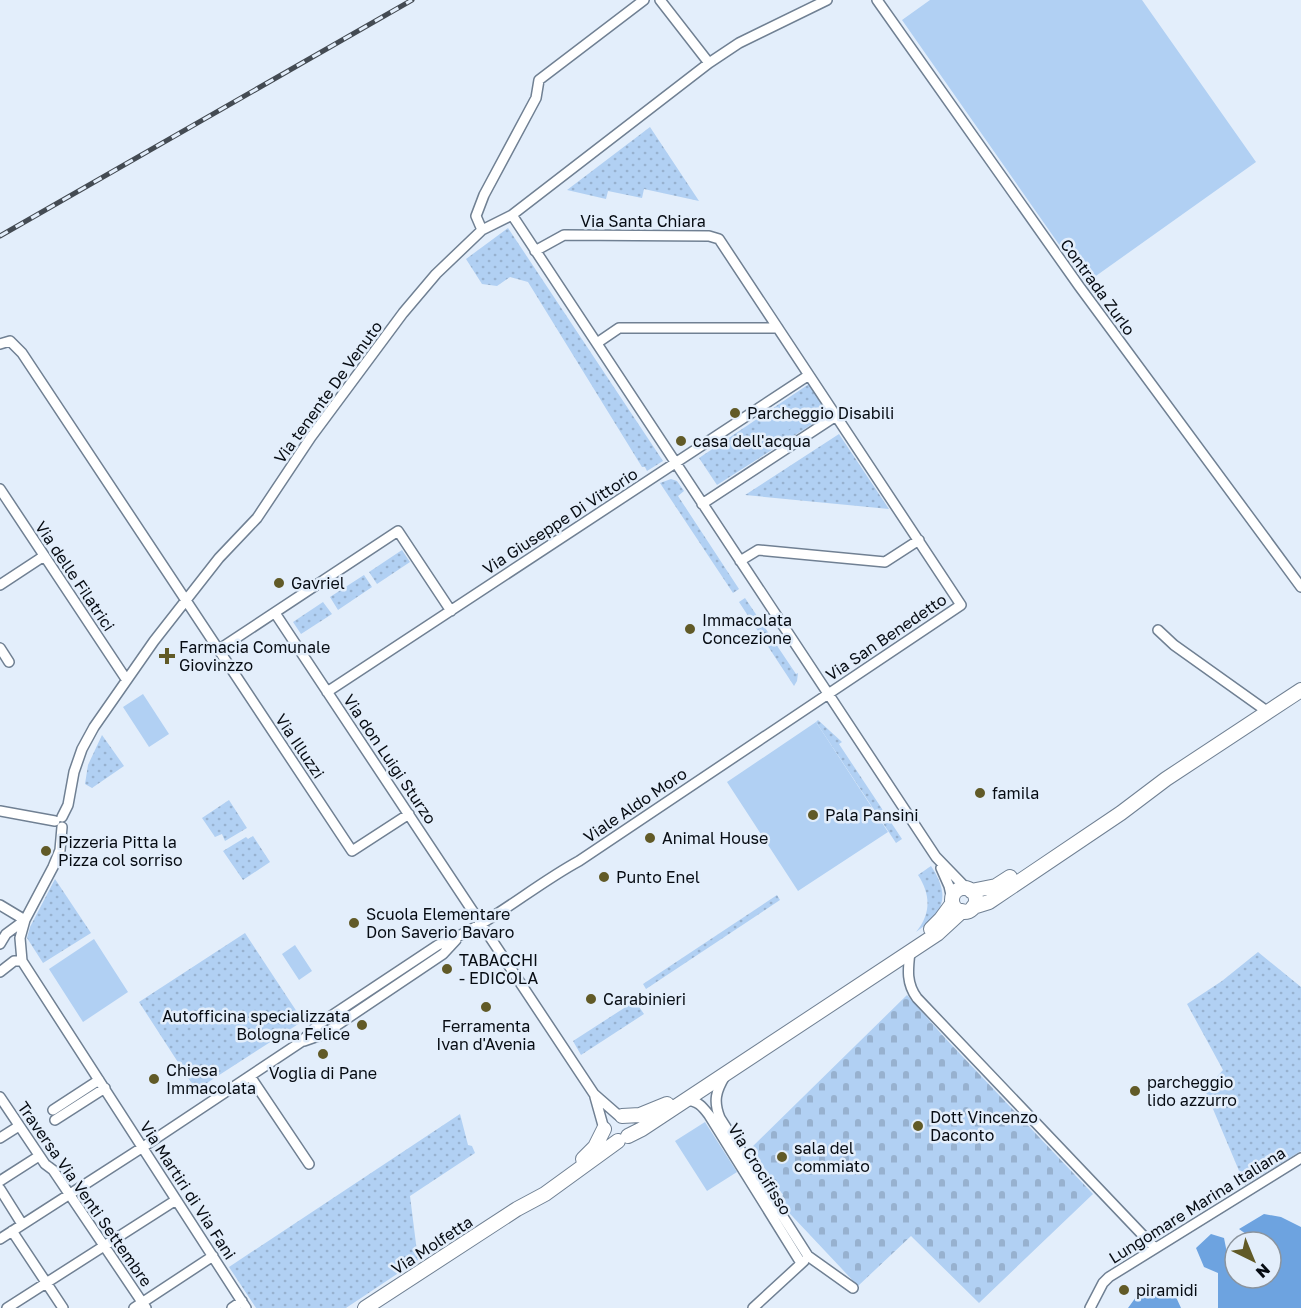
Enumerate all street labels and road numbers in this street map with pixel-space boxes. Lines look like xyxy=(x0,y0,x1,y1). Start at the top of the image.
street label: Via Santa Chiara xyxy=(580,211,706,231)
street label: Contrada Zurlo xyxy=(1056,235,1140,339)
street label: Via tenente De Venuto xyxy=(270,317,386,467)
street label: Via Giuseppe Di Vittorio xyxy=(479,463,641,579)
street label: Via delle Filatrici xyxy=(31,517,119,635)
street label: Via San Benedetto xyxy=(822,589,950,685)
street label: Via don Luigi Sturzo xyxy=(339,690,441,828)
street label: Via Illuzzi xyxy=(271,710,329,782)
street label: Viale Aldo Moro xyxy=(580,763,690,847)
street label: Traversa Via Venti Settembre xyxy=(13,1098,157,1290)
street label: Via Martiri di Via Fani xyxy=(136,1117,240,1263)
street label: Via Crocifisso xyxy=(724,1119,796,1219)
street label: Lungomare Marina Italiana xyxy=(1105,1142,1289,1268)
street label: Via Molfetta xyxy=(388,1211,476,1279)

